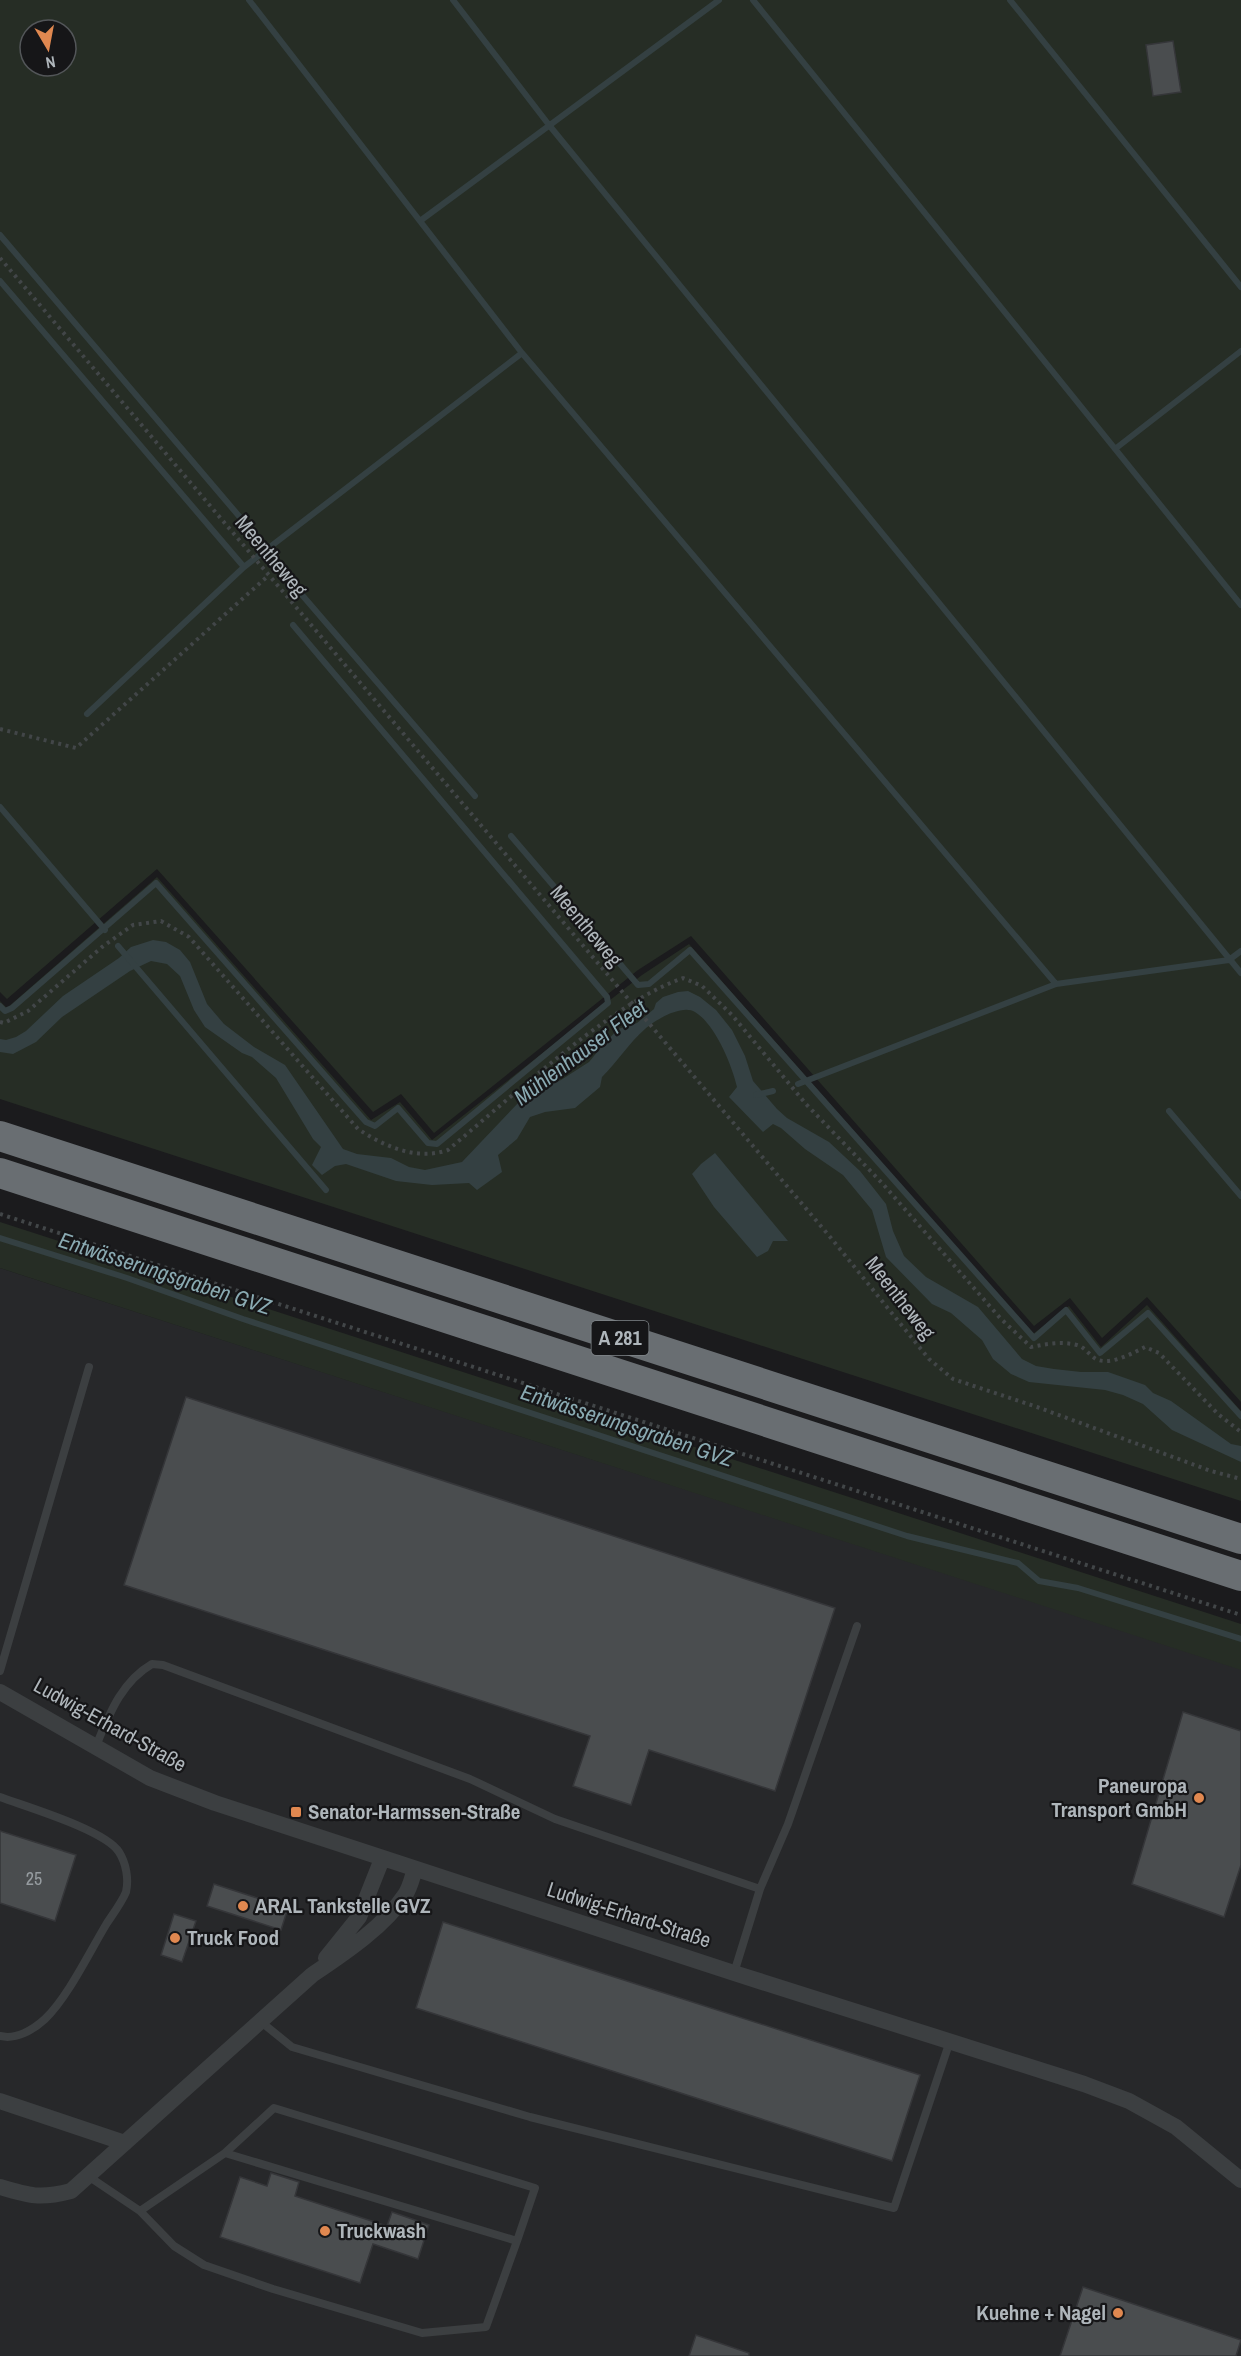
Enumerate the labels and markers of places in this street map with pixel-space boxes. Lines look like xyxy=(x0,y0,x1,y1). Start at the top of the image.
place label: Paneuropa Transport GmbH xyxy=(1051,1771,1187,1824)
marker: Paneuropa Transport GmbH xyxy=(1192,1791,1206,1805)
place label: Senator-Harmssen-Straße xyxy=(308,1797,520,1826)
marker: Senator-Harmssen-Straße xyxy=(289,1805,303,1819)
place label: ARAL Tankstelle GVZ xyxy=(255,1891,431,1920)
marker: ARAL Tankstelle GVZ xyxy=(236,1899,250,1913)
place label: Truck Food xyxy=(187,1923,279,1952)
marker: Truck Food xyxy=(168,1931,182,1945)
place label: Truckwash xyxy=(337,2216,426,2245)
marker: Truckwash xyxy=(318,2224,332,2238)
place label: Kuehne + Nagel xyxy=(976,2298,1106,2327)
marker: Kuehne + Nagel xyxy=(1111,2306,1125,2320)

